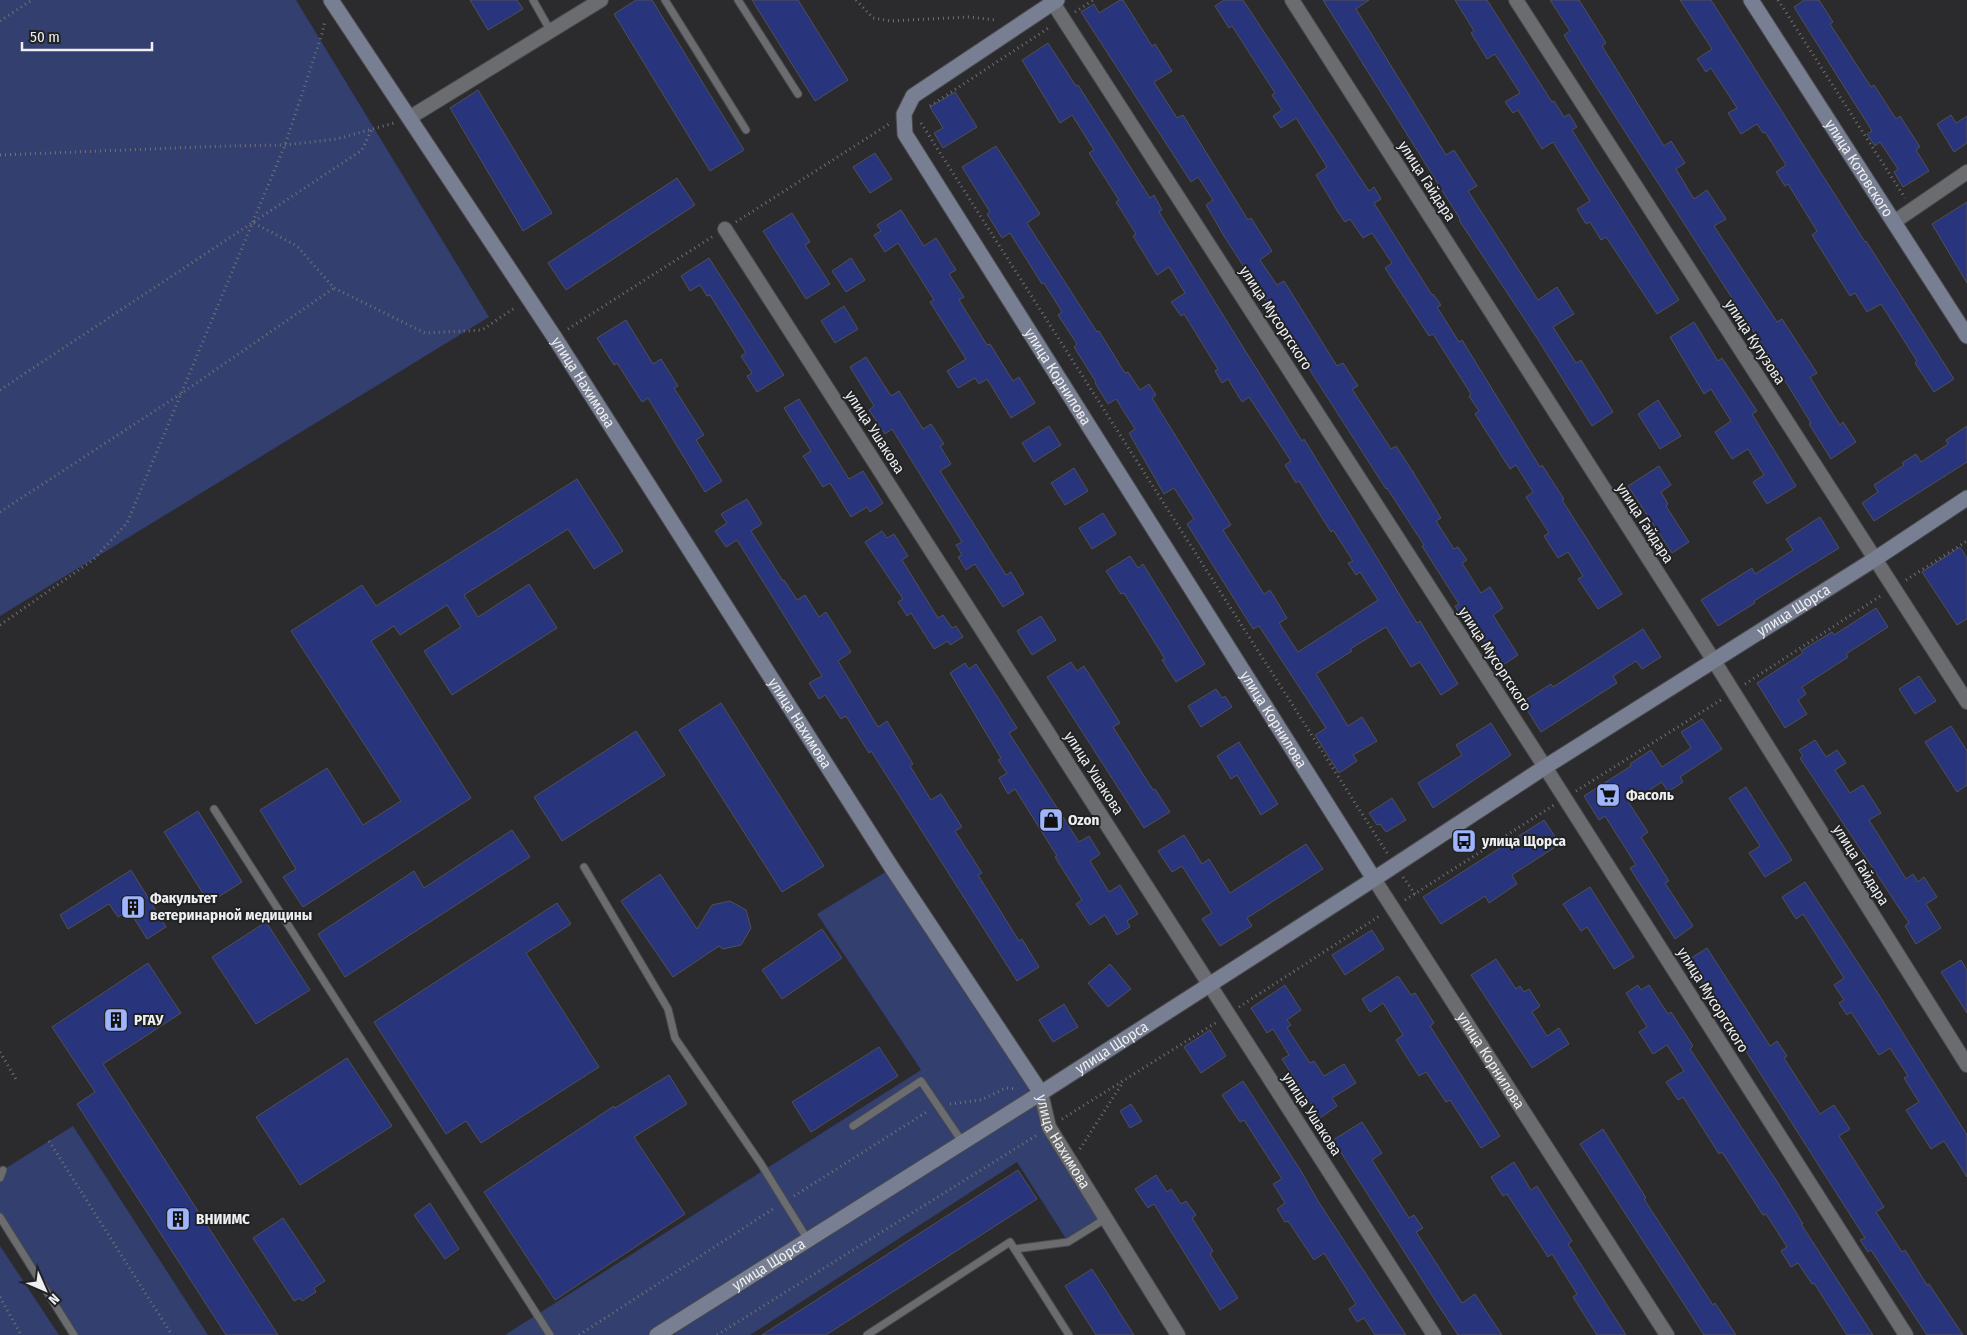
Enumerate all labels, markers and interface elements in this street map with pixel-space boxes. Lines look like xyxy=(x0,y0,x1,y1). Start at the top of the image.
scale bar xyxy=(22,20,152,52)
text: 50 m xyxy=(30,28,60,46)
street label: улица Котовского xyxy=(1821,116,1897,220)
street label: улица Гайдара xyxy=(1394,138,1460,224)
street label: улица Мусоргского xyxy=(1236,263,1316,373)
street label: улица Кутузова xyxy=(1721,296,1789,388)
street label: улица Корнилова xyxy=(1021,325,1095,429)
street label: улица Нахимова xyxy=(548,334,619,431)
street label: улица Ушакова xyxy=(841,387,909,477)
street label: улица Гайдара xyxy=(1612,480,1678,566)
street label: улица Щорса xyxy=(1754,581,1834,640)
street label: улица Мусоргского xyxy=(1455,604,1535,714)
street label: улица Корнилова xyxy=(1236,668,1311,771)
street label: улица Нахимова xyxy=(764,675,835,772)
street label: улица Ушакова xyxy=(1060,728,1128,818)
supermarket icon: Фасоль xyxy=(1595,782,1621,808)
place label: Фасоль xyxy=(1626,786,1674,804)
shop icon: Ozon xyxy=(1038,807,1064,833)
place label: Ozon xyxy=(1068,811,1099,829)
street label: улица Гайдара xyxy=(1829,821,1893,909)
bus stop icon: улица Щорса xyxy=(1451,828,1477,854)
place label: улица Щорса xyxy=(1481,832,1567,850)
place label: Факультет ветеринарной медицины xyxy=(150,889,312,924)
building icon: Факультет ветеринарной медицины xyxy=(120,894,146,920)
street label: улица Мусоргского xyxy=(1673,944,1753,1056)
building icon: РГАУ xyxy=(103,1007,129,1033)
street label: улица Корнилова xyxy=(1453,1009,1528,1112)
place label: РГАУ xyxy=(134,1011,164,1029)
street label: улица Щорса xyxy=(1072,1017,1152,1078)
street label: улица Ушакова xyxy=(1278,1069,1346,1159)
street label: улица Нахимова xyxy=(1033,1093,1094,1192)
building icon: ВНИИМС xyxy=(165,1206,191,1232)
place label: ВНИИМС xyxy=(196,1210,250,1228)
street label: улица Щорса xyxy=(729,1235,809,1294)
north arrow xyxy=(20,1265,70,1315)
text: N xyxy=(45,1290,63,1308)

